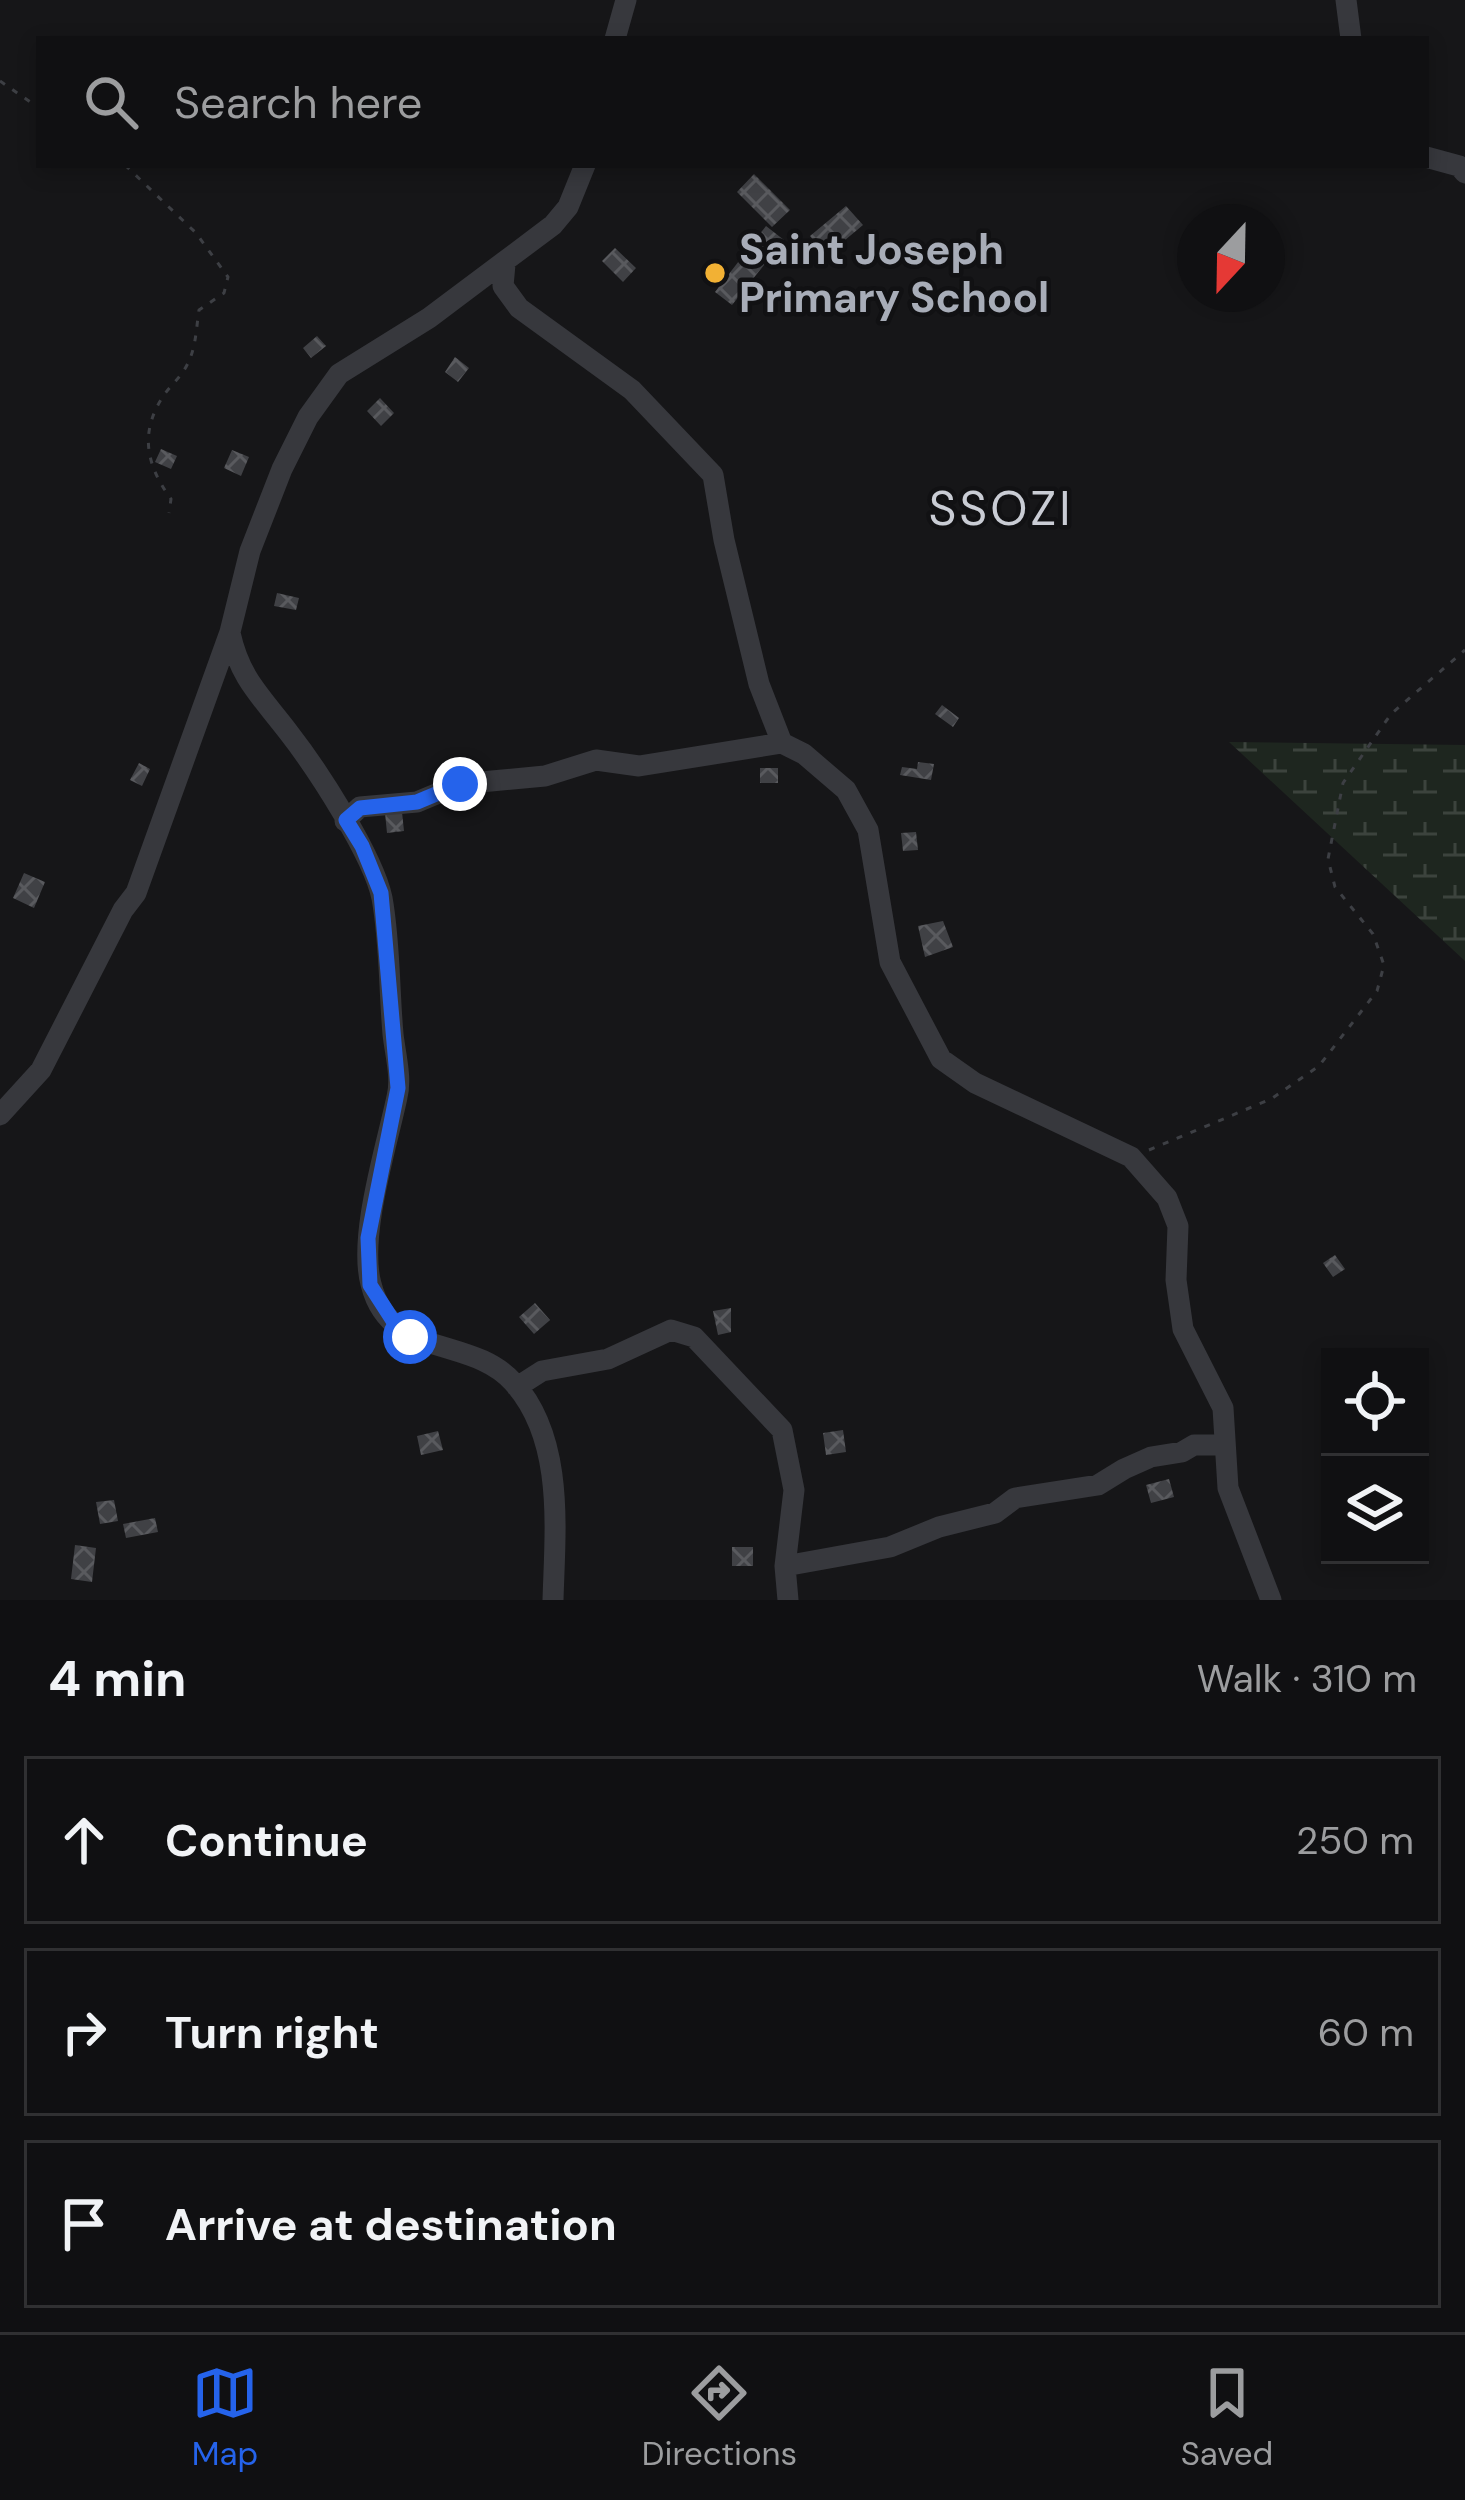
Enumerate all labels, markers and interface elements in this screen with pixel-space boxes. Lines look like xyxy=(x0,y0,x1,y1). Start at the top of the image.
search box xyxy=(36,36,1429,168)
icon: search xyxy=(78,69,144,135)
text: Search here xyxy=(174,73,422,132)
north arrow xyxy=(1177,204,1285,312)
place label: Saint Joseph Primary School xyxy=(739,222,1049,325)
marker: Saint Joseph Primary School xyxy=(702,260,728,286)
district label: SSOZI xyxy=(928,477,1074,540)
route end xyxy=(433,757,487,811)
route start xyxy=(383,1310,437,1364)
map controls xyxy=(1321,1348,1429,1564)
button: locate xyxy=(1321,1348,1429,1456)
button: layers xyxy=(1321,1456,1429,1564)
text: 4 min xyxy=(48,1645,187,1712)
text: Walk · 310 m xyxy=(1197,1653,1417,1704)
icon: ahead xyxy=(51,1807,117,1873)
text: Continue xyxy=(165,1811,368,1870)
text: 250 m xyxy=(1296,1815,1414,1866)
icon: right xyxy=(51,1999,117,2065)
text: Turn right xyxy=(165,2003,379,2062)
text: 60 m xyxy=(1318,2007,1414,2058)
icon: arrive xyxy=(51,2191,117,2257)
text: Arrive at destination xyxy=(165,2195,617,2254)
tab: Map xyxy=(192,2360,258,2475)
tab: Directions xyxy=(642,2360,797,2475)
tab: Saved xyxy=(1181,2360,1273,2475)

